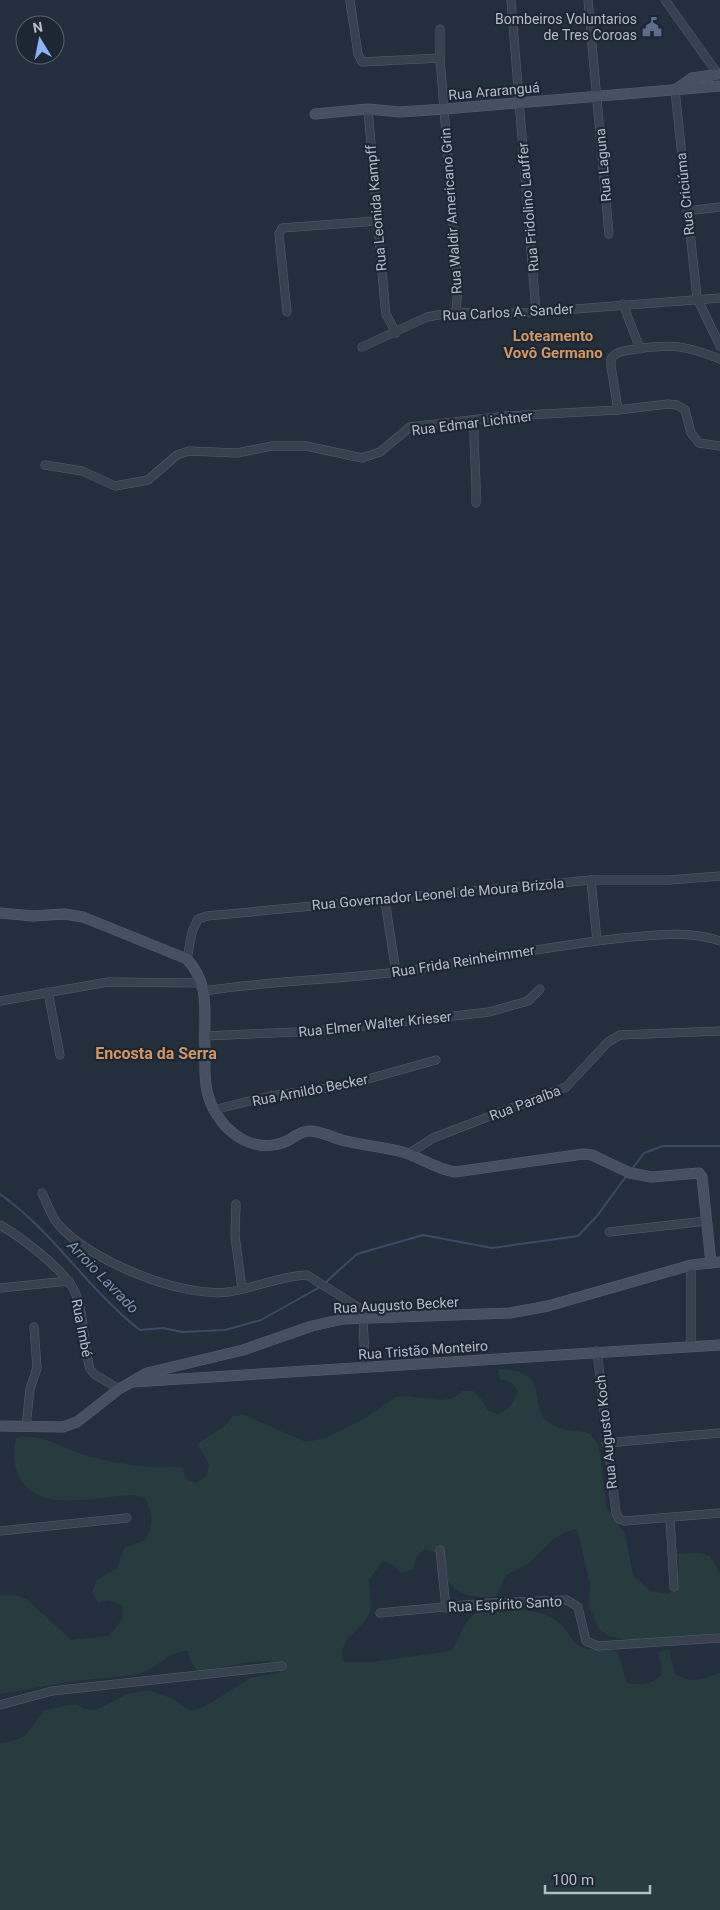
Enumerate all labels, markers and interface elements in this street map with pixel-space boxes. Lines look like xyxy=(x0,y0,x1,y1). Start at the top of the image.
place label: Bombeiros Voluntarios de Tres Coroas xyxy=(495,11,637,43)
north arrow xyxy=(15,15,65,65)
public building icon: Bombeiros Voluntarios de Tres Coroas xyxy=(641,16,663,38)
text: N xyxy=(31,18,44,36)
street label: Rua Araranguá xyxy=(448,79,540,103)
street label: Rua Waldir Americano Grin xyxy=(437,127,465,295)
street label: Rua Laguna xyxy=(592,128,614,202)
street label: Rua Fridolino Lauffer xyxy=(514,141,542,272)
street label: Rua Leonida Kampff xyxy=(362,144,389,272)
street label: Rua Criciúma xyxy=(673,152,697,236)
street label: Rua Carlos A. Sander xyxy=(442,301,574,323)
district label: Loteamento Vovô Germano xyxy=(503,327,603,362)
street label: Rua Edmar Lichtner xyxy=(411,408,534,438)
street label: Rua Governador Leonel de Moura Brizola xyxy=(311,875,565,913)
street label: Rua Frida Reinheimmer xyxy=(390,942,536,980)
street label: Rua Elmer Walter Krieser xyxy=(298,1008,453,1040)
district label: Encosta da Serra xyxy=(95,1044,217,1063)
street label: Rua Arnildo Becker xyxy=(251,1071,370,1109)
street label: Rua Paraíba xyxy=(487,1082,563,1124)
water label: Arroio Lavrado xyxy=(63,1236,142,1317)
street label: Rua Augusto Becker xyxy=(333,1294,459,1316)
street label: Rua Imbé xyxy=(69,1298,95,1358)
street label: Rua Tristão Monteiro xyxy=(358,1337,488,1363)
street label: Rua Augusto Koch xyxy=(592,1374,620,1490)
street label: Rua Espírito Santo xyxy=(448,1593,562,1615)
scale bar xyxy=(545,1862,650,1894)
text: 100 m xyxy=(552,1871,594,1889)

